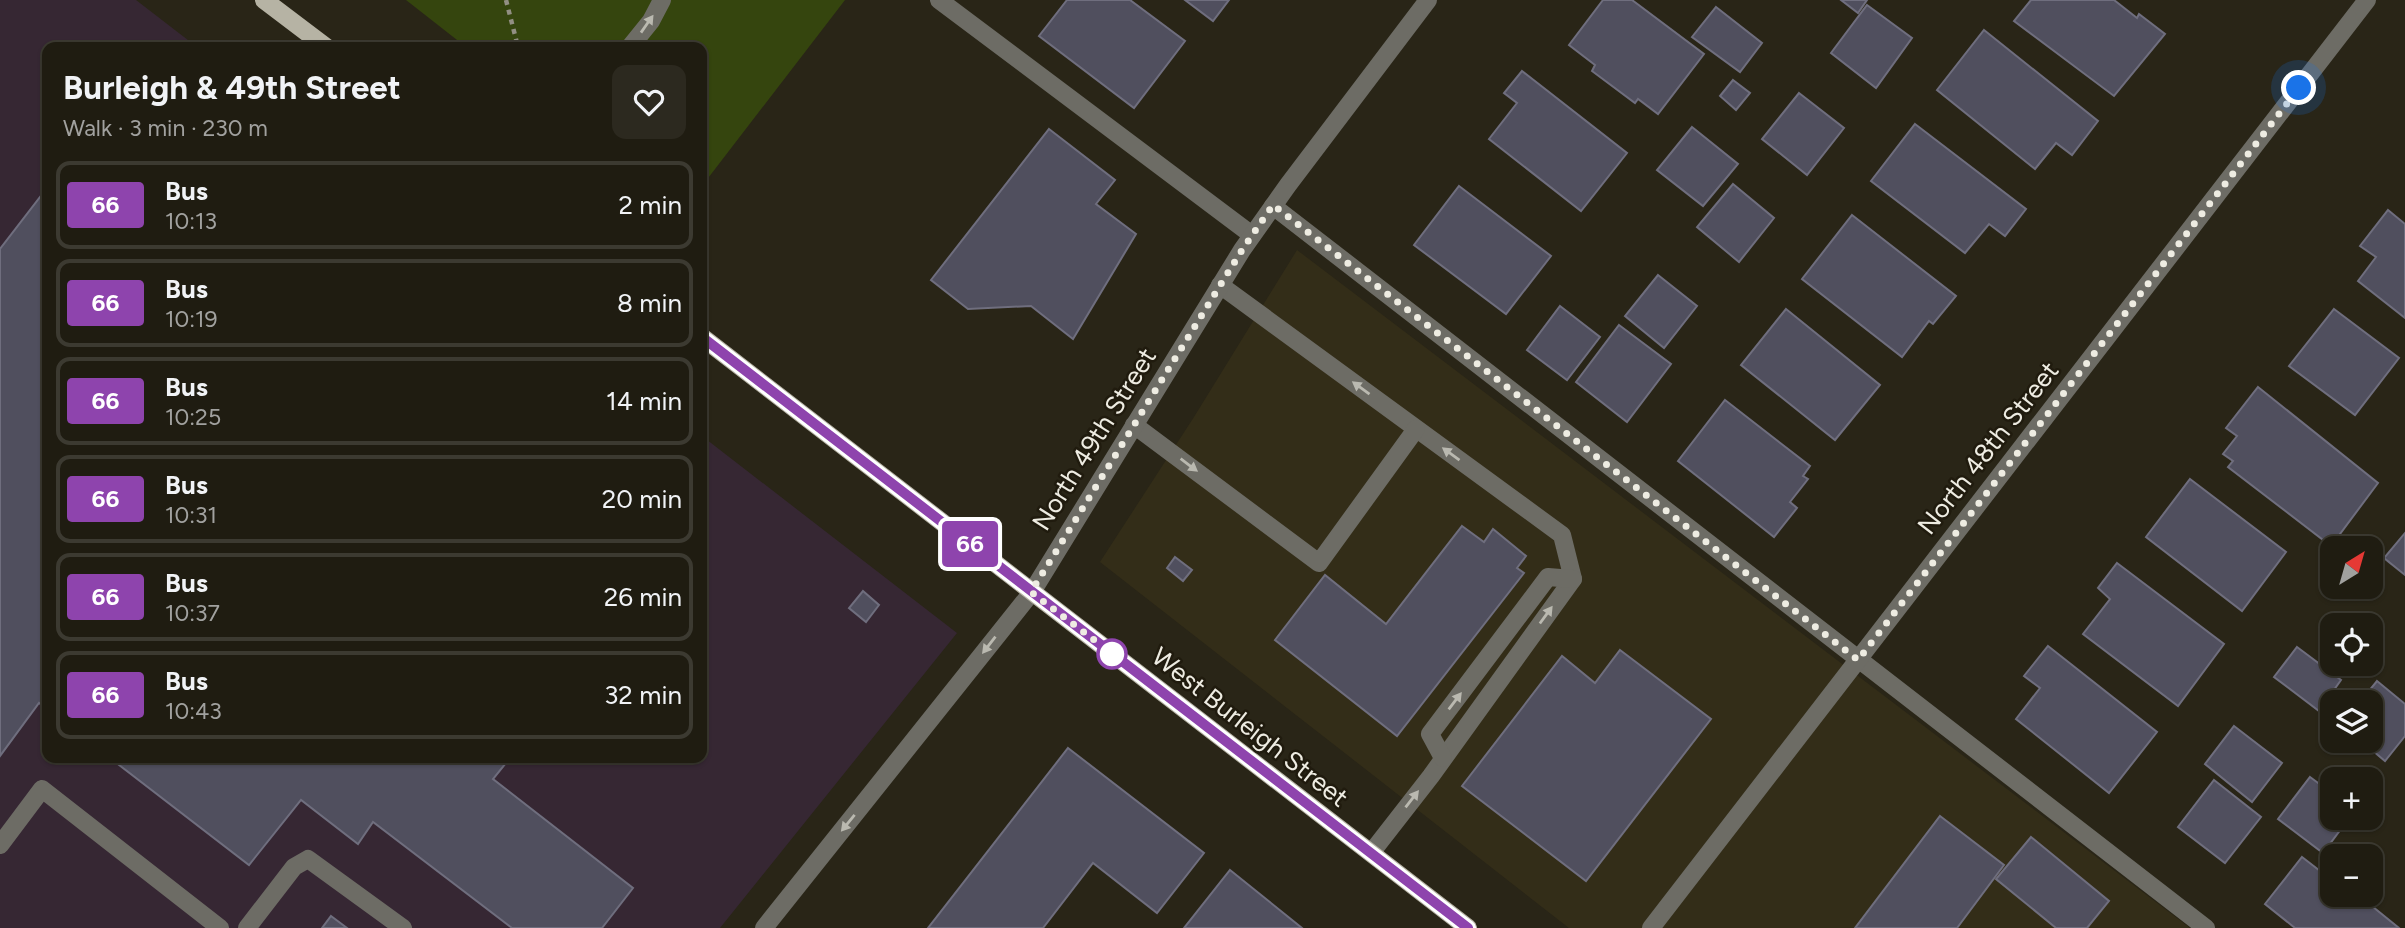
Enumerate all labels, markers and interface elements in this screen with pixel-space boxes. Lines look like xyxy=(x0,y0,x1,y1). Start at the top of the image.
one-way arrow xyxy=(640,15,654,33)
button: heart xyxy=(612,65,686,139)
text: Burleigh & 49th Street xyxy=(63,68,401,107)
your location xyxy=(2281,70,2316,105)
text: Walk · 3 min · 230 m xyxy=(63,114,268,142)
text: Bus xyxy=(165,175,208,207)
text: 2 min xyxy=(618,189,682,221)
text: 66 xyxy=(92,190,119,219)
text: 10:13 xyxy=(165,207,217,235)
text: Bus xyxy=(165,273,208,305)
text: 8 min xyxy=(617,287,682,319)
text: 66 xyxy=(92,288,119,317)
text: 10:19 xyxy=(165,305,218,333)
street label: North 49th Street xyxy=(1025,342,1163,536)
street label: North 48th Street xyxy=(1911,355,2065,541)
text: Bus xyxy=(165,371,208,403)
one-way arrow xyxy=(1352,382,1370,396)
text: 14 min xyxy=(606,385,682,417)
text: 66 xyxy=(92,386,119,415)
text: 10:25 xyxy=(165,403,221,431)
one-way arrow xyxy=(1442,447,1460,461)
one-way arrow xyxy=(1180,457,1198,471)
text: Bus xyxy=(165,469,208,501)
text: 20 min xyxy=(602,483,682,515)
text: 66 xyxy=(92,484,119,513)
text: 10:31 xyxy=(165,501,217,529)
line badge: 66 xyxy=(939,521,1002,567)
text: 66 xyxy=(956,529,984,558)
north arrow xyxy=(2320,536,2384,598)
map controls xyxy=(2320,536,2383,907)
text: Bus xyxy=(165,567,208,599)
text: 26 min xyxy=(604,581,682,613)
text: 66 xyxy=(92,582,119,611)
text: 10:37 xyxy=(165,599,220,627)
one-way arrow xyxy=(1539,607,1554,625)
button: locate xyxy=(2320,613,2383,676)
one-way arrow xyxy=(982,636,997,654)
unlabelled marker xyxy=(1097,639,1127,669)
street label: West Burleigh Street xyxy=(1145,640,1355,814)
text: Bus xyxy=(165,665,208,697)
text: 32 min xyxy=(604,679,682,711)
text: 66 xyxy=(92,680,119,709)
button: layers xyxy=(2320,690,2383,753)
one-way arrow xyxy=(1447,692,1461,710)
text: 10:43 xyxy=(165,697,222,725)
button: + xyxy=(2320,767,2383,830)
one-way arrow xyxy=(1405,791,1420,809)
one-way arrow xyxy=(840,814,855,832)
button: − xyxy=(2320,844,2383,907)

